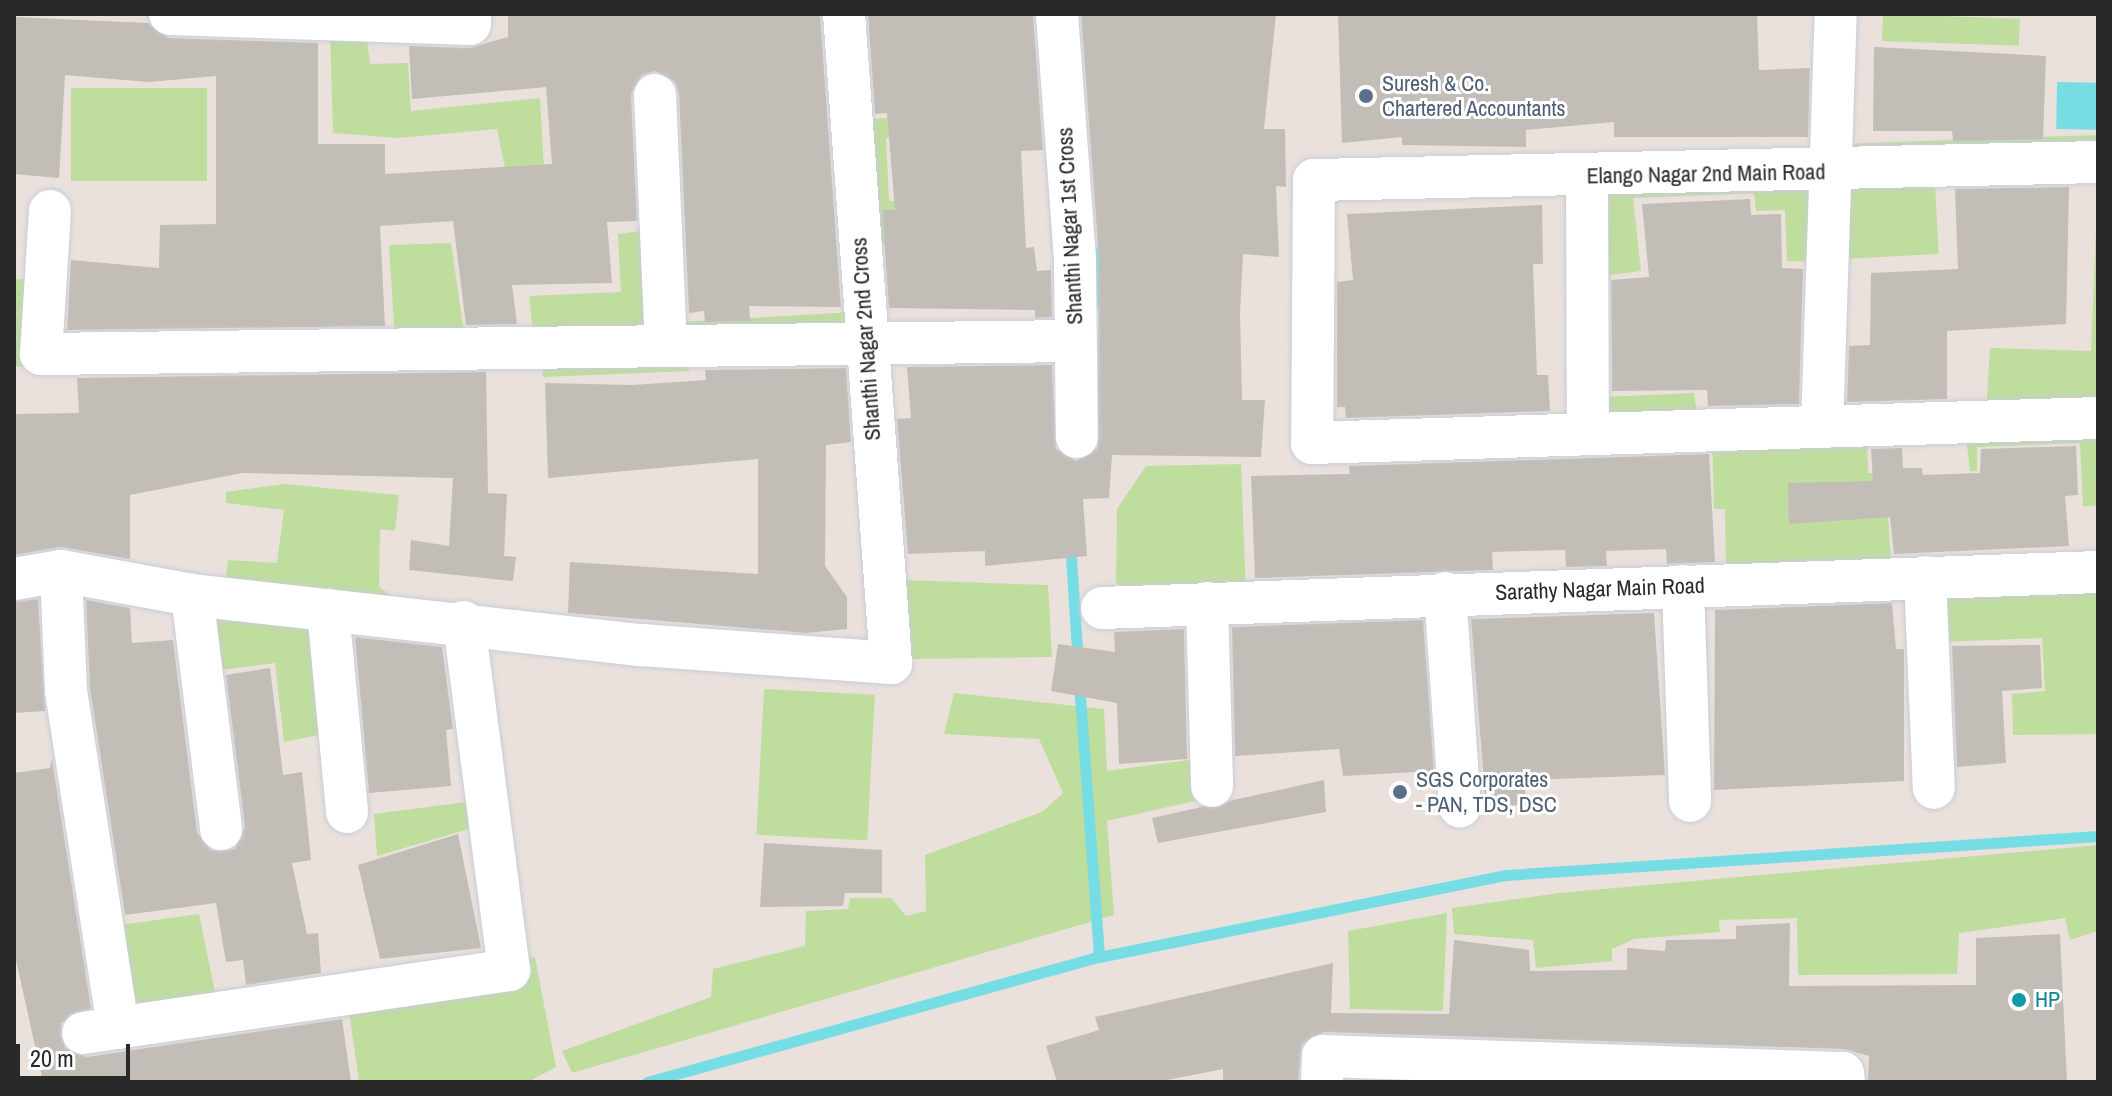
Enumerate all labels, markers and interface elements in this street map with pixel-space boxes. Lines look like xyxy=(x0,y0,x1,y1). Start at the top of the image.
place label: Suresh & Co. Chartered Accountants xyxy=(1382,70,1567,122)
marker: Suresh & Co. Chartered Accountants xyxy=(1357,87,1375,105)
street label: Shanthi Nagar 1st Cross xyxy=(1052,127,1088,325)
street label: Elango Nagar 2nd Main Road xyxy=(1586,159,1826,189)
street label: Shanthi Nagar 2nd Cross xyxy=(846,237,886,441)
street label: Sarathy Nagar Main Road xyxy=(1495,572,1705,606)
place label: SGS Corporates - PAN, TDS, DSC xyxy=(1416,766,1557,818)
marker: SGS Corporates - PAN, TDS, DSC xyxy=(1391,783,1409,801)
place label: HP xyxy=(2035,987,2060,1013)
marker: HP xyxy=(2010,991,2028,1009)
scale bar xyxy=(20,1028,134,1078)
text: 20 m xyxy=(30,1042,74,1074)

